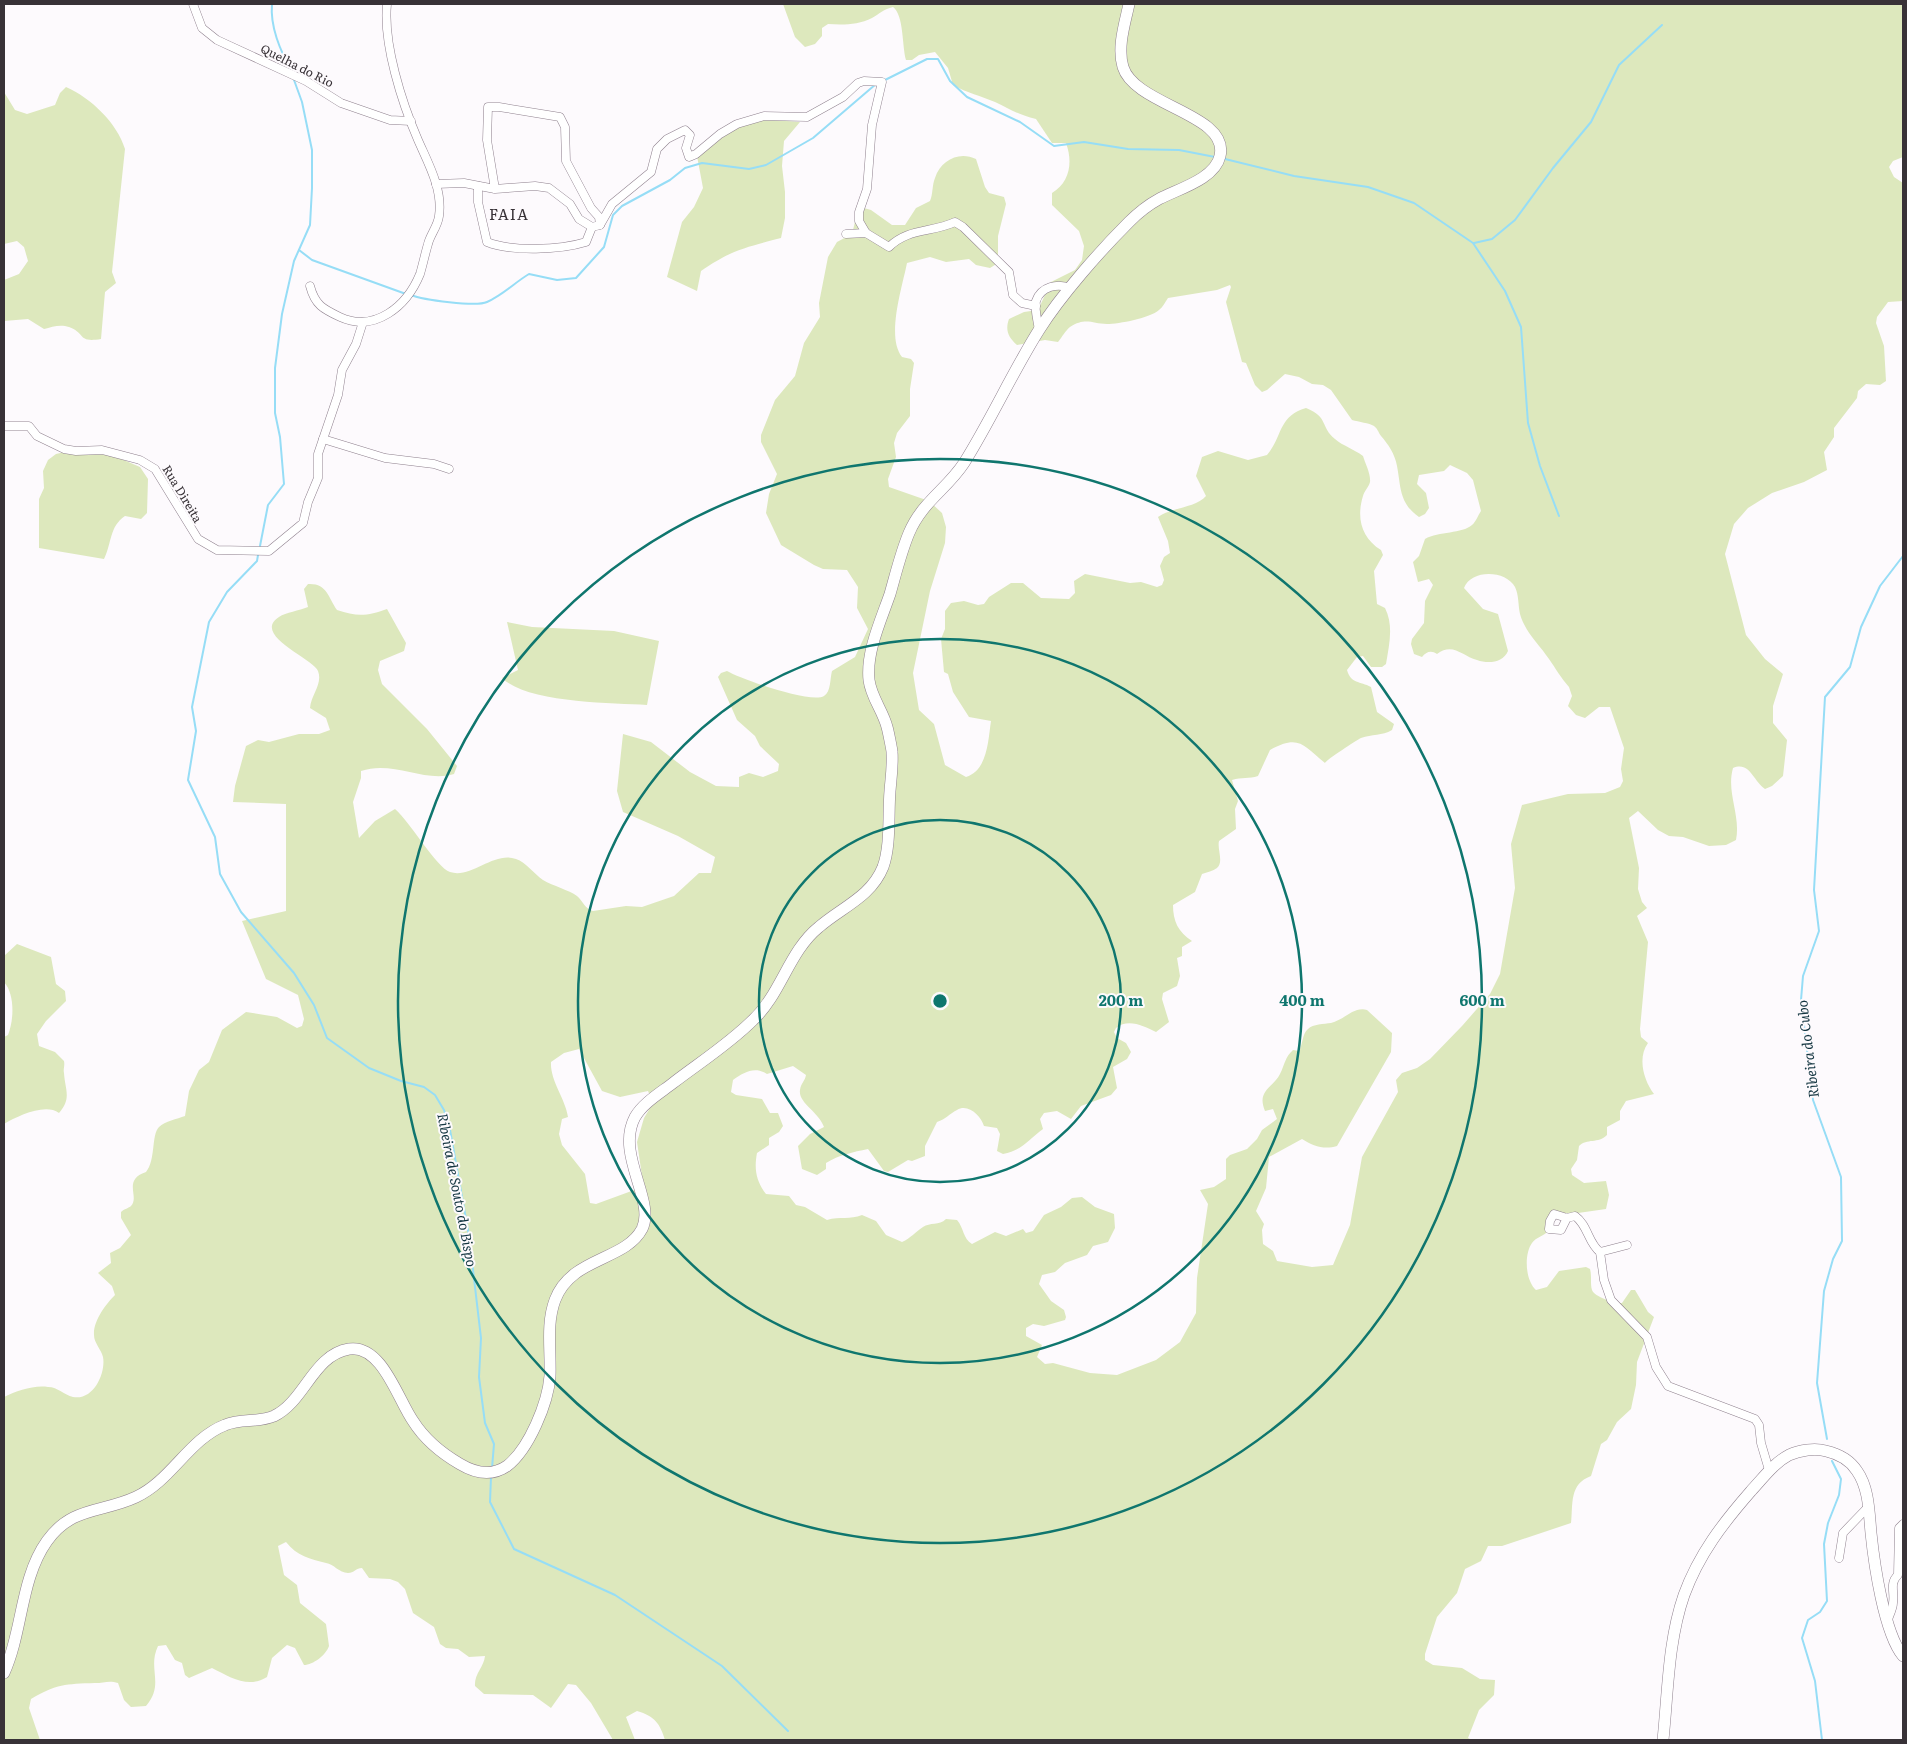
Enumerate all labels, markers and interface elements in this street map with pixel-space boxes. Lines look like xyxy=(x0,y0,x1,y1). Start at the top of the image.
street label: Quelha do Rio xyxy=(258,39,337,91)
district label: FAIA xyxy=(489,202,529,225)
street label: Rua Direita xyxy=(159,461,207,526)
text: 200 m xyxy=(1099,988,1143,1011)
text: 400 m xyxy=(1279,988,1325,1011)
text: 600 m xyxy=(1459,988,1505,1011)
centre of rings xyxy=(931,992,949,1010)
water label: Ribeira do Cubo xyxy=(1791,999,1823,1099)
water label: Ribeira de Souto do Bispo xyxy=(433,1111,483,1268)

